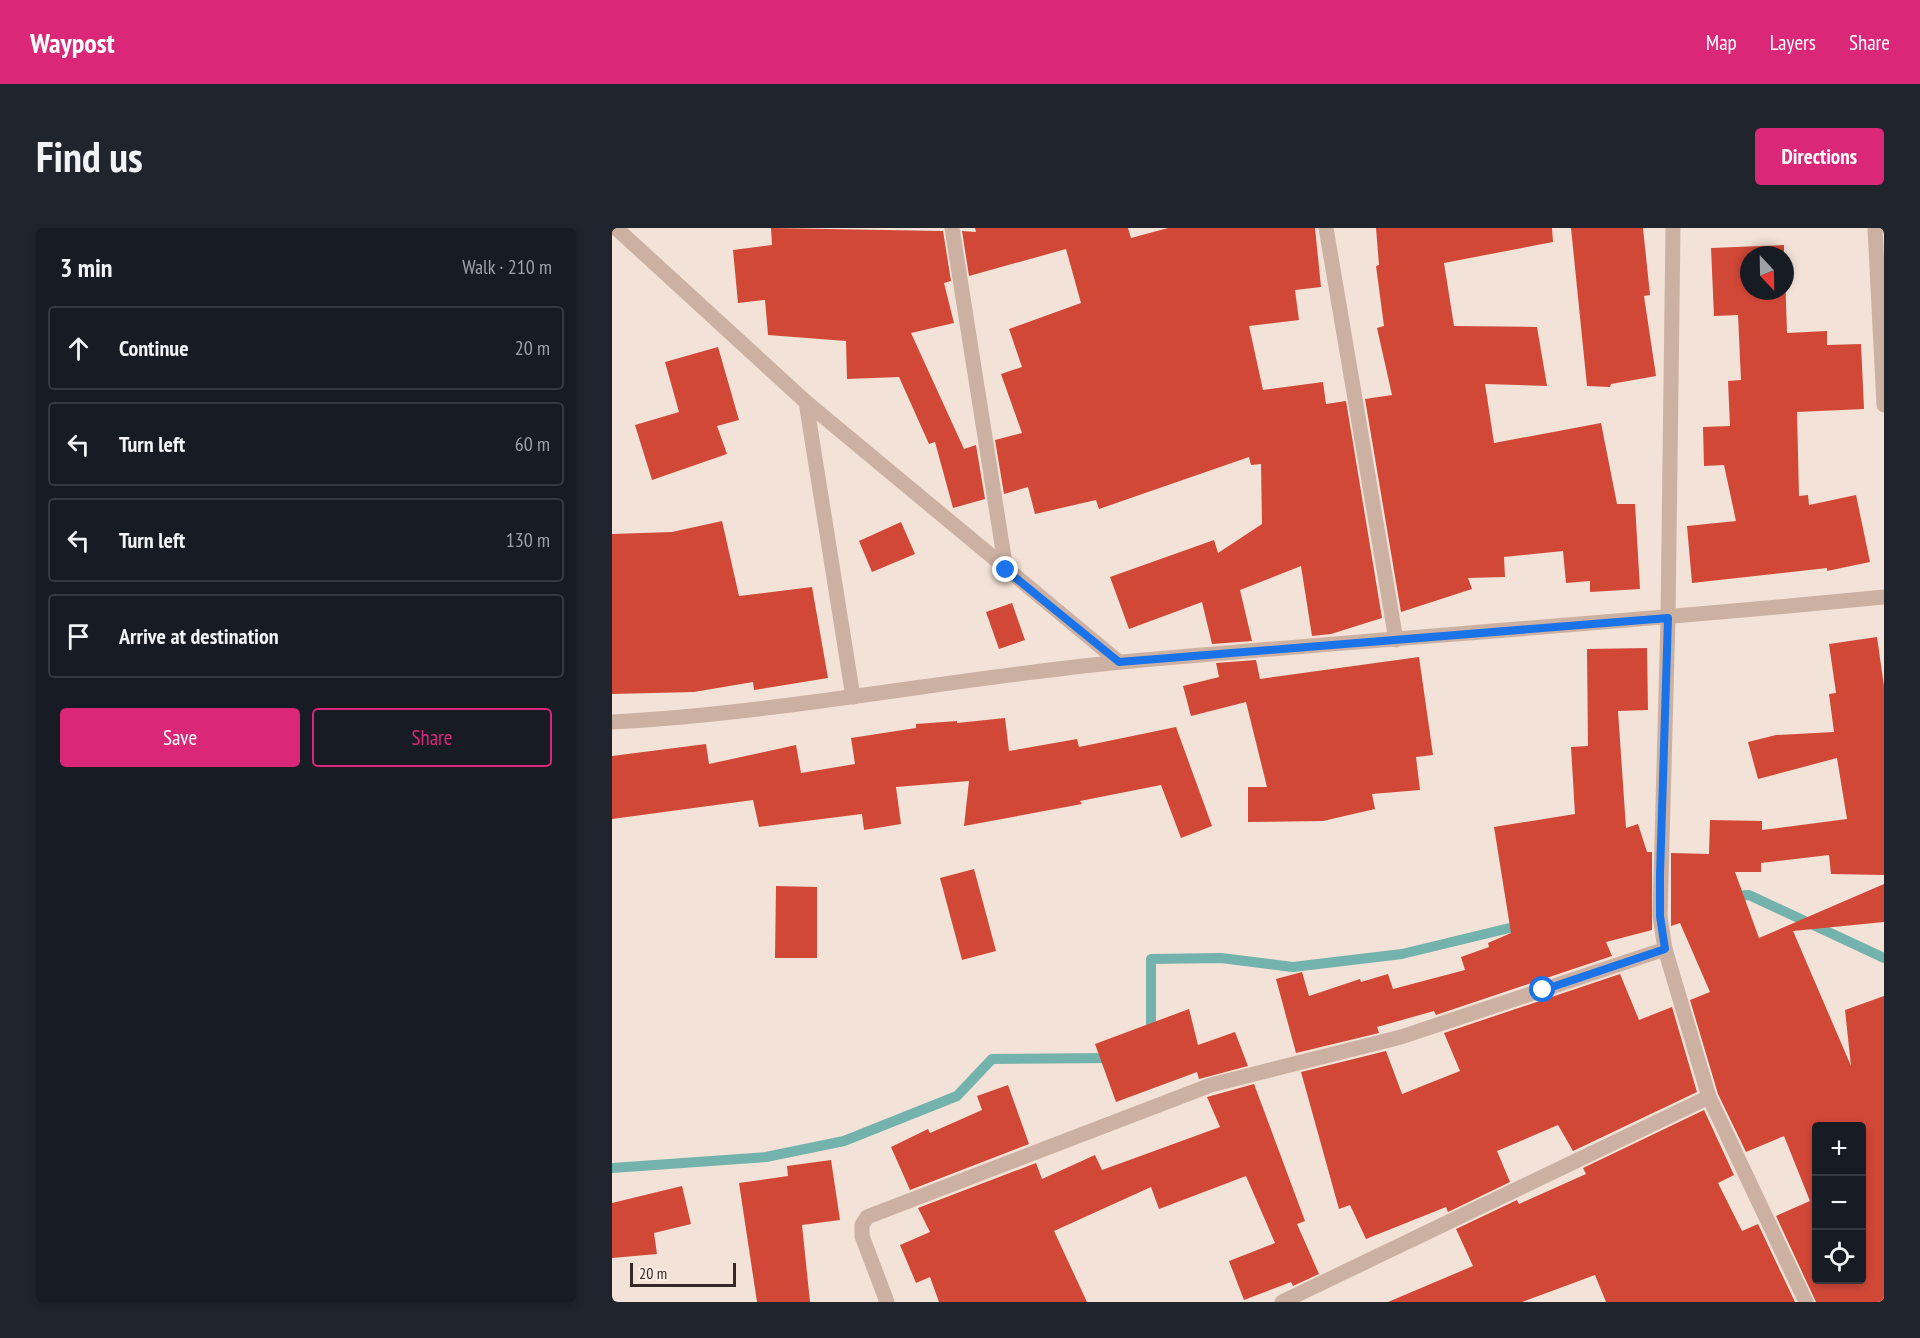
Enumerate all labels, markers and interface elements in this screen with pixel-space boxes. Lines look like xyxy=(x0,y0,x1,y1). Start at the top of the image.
text: Waypost xyxy=(30,24,115,61)
text: Map xyxy=(1706,29,1737,56)
text: Layers xyxy=(1770,29,1816,56)
text: Share xyxy=(1849,29,1890,56)
button: Directions xyxy=(1755,128,1884,185)
text: Find us xyxy=(36,129,143,184)
north arrow xyxy=(1740,246,1794,300)
text: 3 min xyxy=(60,251,113,284)
text: Walk · 210 m xyxy=(462,254,552,280)
icon: ahead xyxy=(62,332,95,365)
text: Continue xyxy=(119,334,189,362)
text: 20 m xyxy=(515,335,550,361)
icon: left xyxy=(62,428,95,461)
text: Turn left xyxy=(119,430,185,458)
text: 60 m xyxy=(515,431,550,457)
icon: left xyxy=(62,524,95,557)
text: Turn left xyxy=(119,526,185,554)
text: 130 m xyxy=(506,527,550,553)
route end xyxy=(992,556,1018,582)
icon: arrive xyxy=(62,620,95,653)
text: Arrive at destination xyxy=(119,622,279,650)
button: Save xyxy=(60,708,300,767)
button: Share xyxy=(312,708,552,767)
route start xyxy=(1529,976,1555,1002)
map controls xyxy=(1812,1122,1866,1284)
button: + xyxy=(1812,1122,1866,1176)
button: − xyxy=(1812,1176,1866,1230)
button: locate xyxy=(1812,1230,1866,1284)
scale bar xyxy=(630,1260,736,1288)
text: 20 m xyxy=(639,1263,667,1283)

